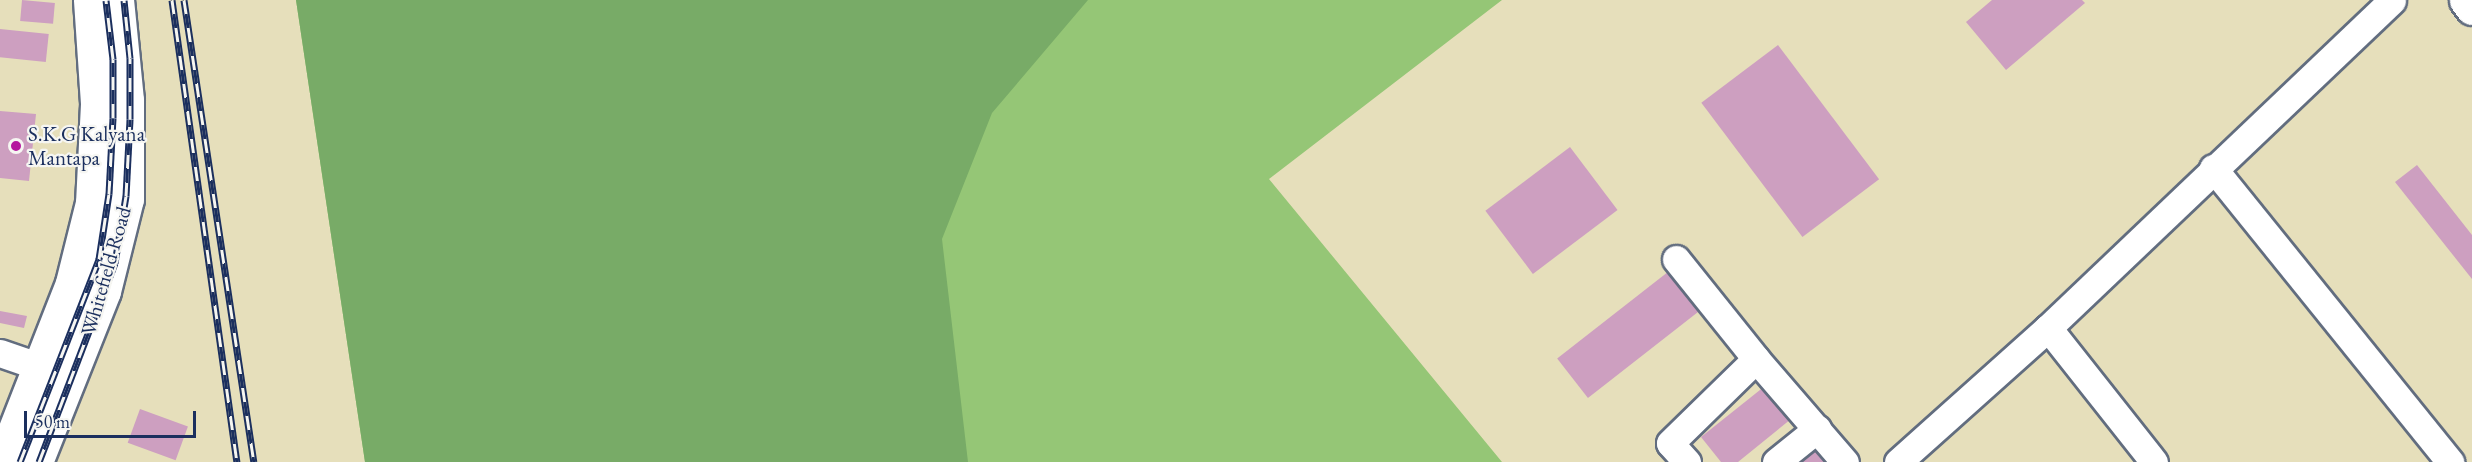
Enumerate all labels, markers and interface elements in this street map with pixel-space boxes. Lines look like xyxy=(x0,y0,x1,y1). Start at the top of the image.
place label: S.K.G Kalyana Mantapa xyxy=(28,121,145,171)
marker: S.K.G Kalyana Mantapa xyxy=(9,139,23,153)
street label: Whitefield Road xyxy=(76,204,136,338)
scale bar xyxy=(27,399,200,437)
text: 50 m xyxy=(35,410,70,433)

